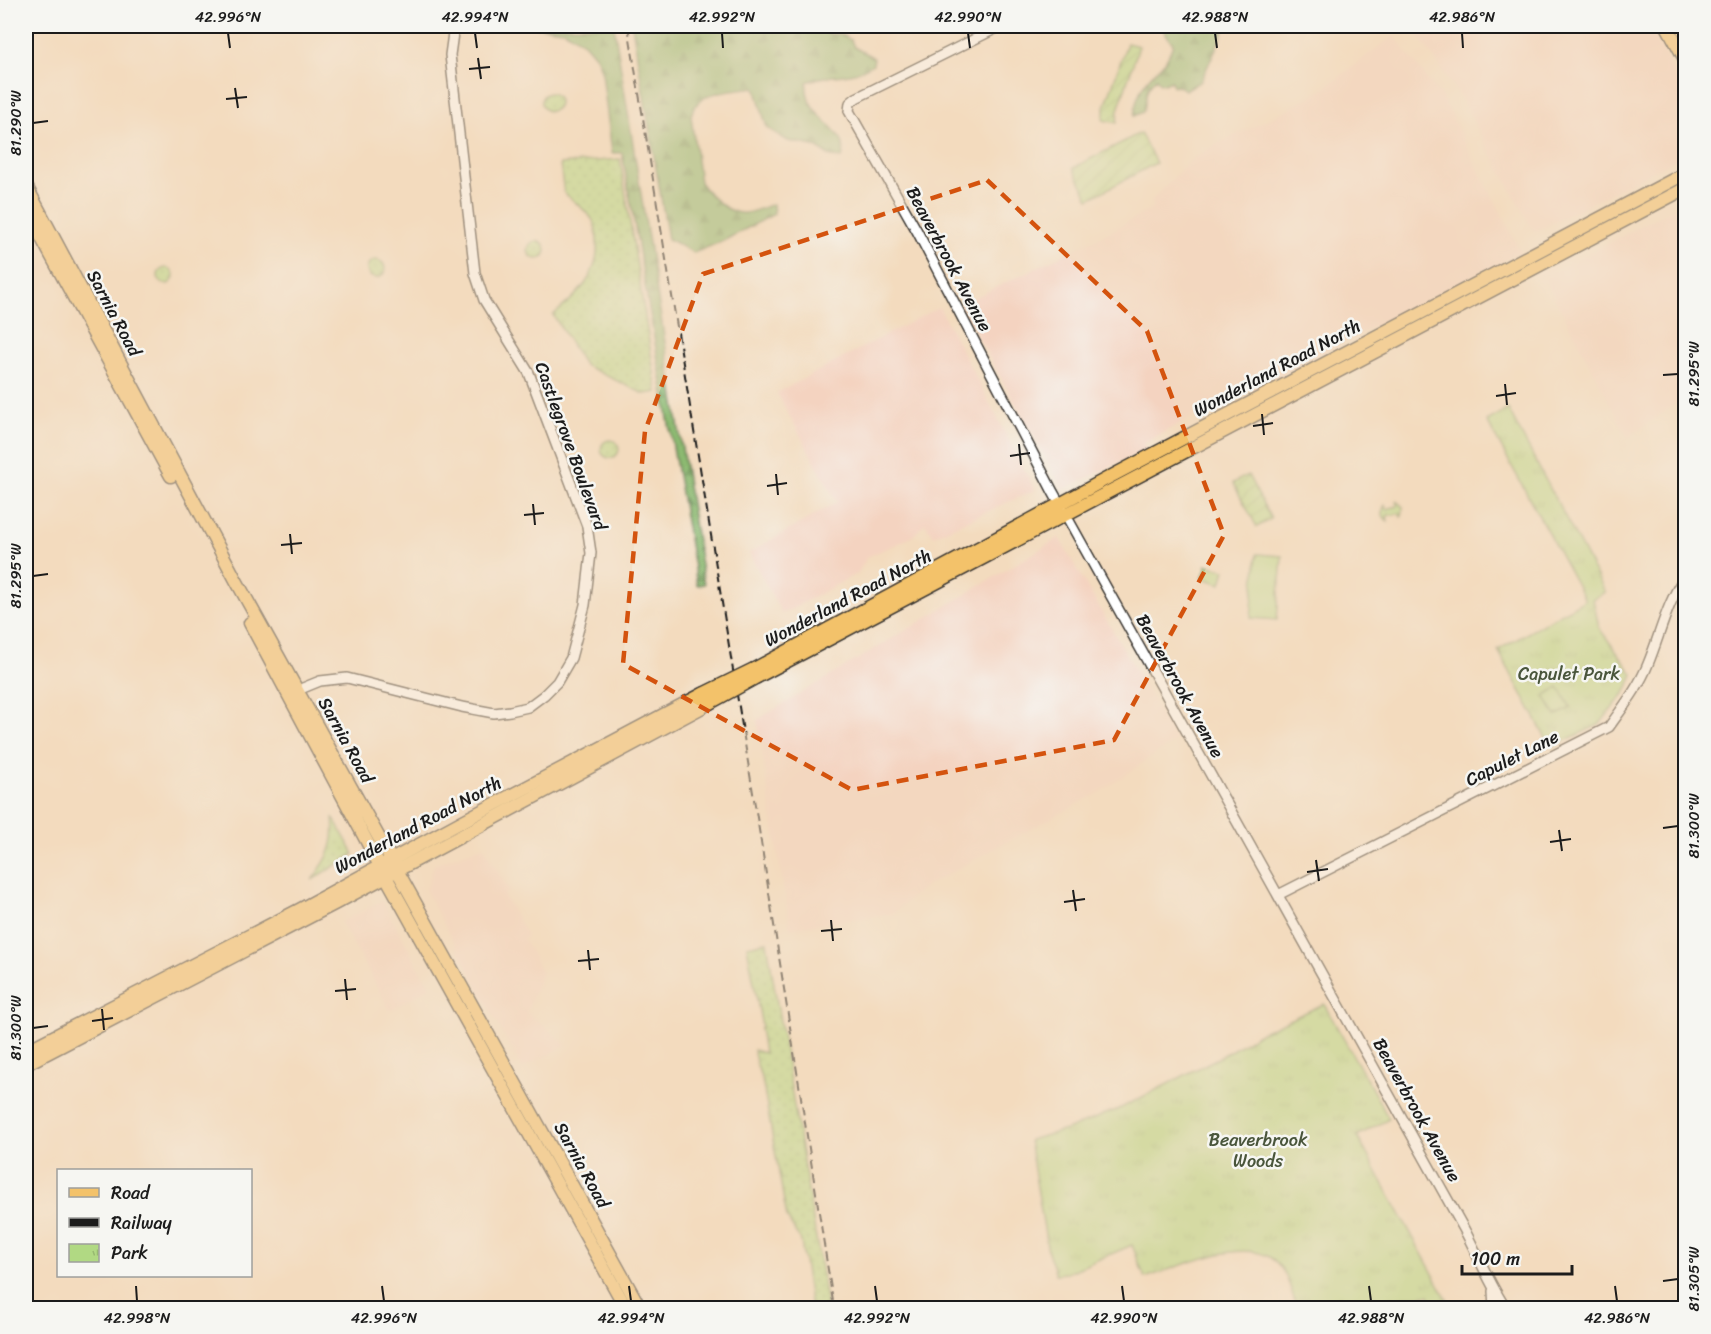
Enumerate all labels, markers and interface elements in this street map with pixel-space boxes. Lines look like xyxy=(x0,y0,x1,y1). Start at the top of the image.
text: 42.996°N xyxy=(195,4,262,30)
text: 42.994°N xyxy=(441,4,509,30)
text: 42.992°N xyxy=(689,4,756,30)
text: 42.990°N xyxy=(934,4,1002,30)
text: 42.988°N xyxy=(1182,4,1249,30)
text: 42.986°N xyxy=(1429,4,1496,30)
text: 81.290°W xyxy=(3,90,29,156)
street label: Beaverbrook Avenue xyxy=(897,180,1001,338)
street label: Sarnia Road xyxy=(78,264,151,364)
street label: Wonderland Road North xyxy=(1187,310,1367,426)
text: 81.295°W xyxy=(1681,341,1707,407)
street label: Castlegrove Boulevard xyxy=(526,357,617,536)
street label: Wonderland Road North xyxy=(758,540,938,656)
text: 81.295°W xyxy=(3,543,29,609)
street label: Beaverbrook Avenue xyxy=(1127,608,1233,764)
park label: Capulet Park xyxy=(1518,658,1620,690)
street label: Sarnia Road xyxy=(309,691,384,790)
street label: Capulet Lane xyxy=(1460,721,1564,795)
street label: Wonderland Road North xyxy=(328,767,508,883)
text: 81.300°W xyxy=(1681,793,1707,859)
text: 81.300°W xyxy=(3,995,29,1061)
street label: Beaverbrook Avenue xyxy=(1364,1032,1470,1188)
street label: Sarnia Road xyxy=(545,1116,620,1215)
park label: Beaverbrook Woods xyxy=(1209,1124,1308,1177)
legend xyxy=(57,1169,252,1277)
text: Road xyxy=(111,1177,151,1209)
text: Railway xyxy=(111,1207,173,1239)
text: Park xyxy=(111,1237,148,1269)
scale bar xyxy=(1462,1238,1572,1276)
text: 100 m xyxy=(1471,1243,1520,1275)
text: 81.305°W xyxy=(1681,1246,1707,1311)
text: 42.998°N xyxy=(104,1305,171,1331)
text: 42.996°N xyxy=(351,1305,418,1331)
text: 42.994°N xyxy=(597,1305,665,1331)
text: 42.992°N xyxy=(844,1305,911,1331)
text: 42.990°N xyxy=(1090,1305,1158,1331)
text: 42.988°N xyxy=(1338,1305,1405,1331)
text: 42.986°N xyxy=(1584,1305,1651,1331)

